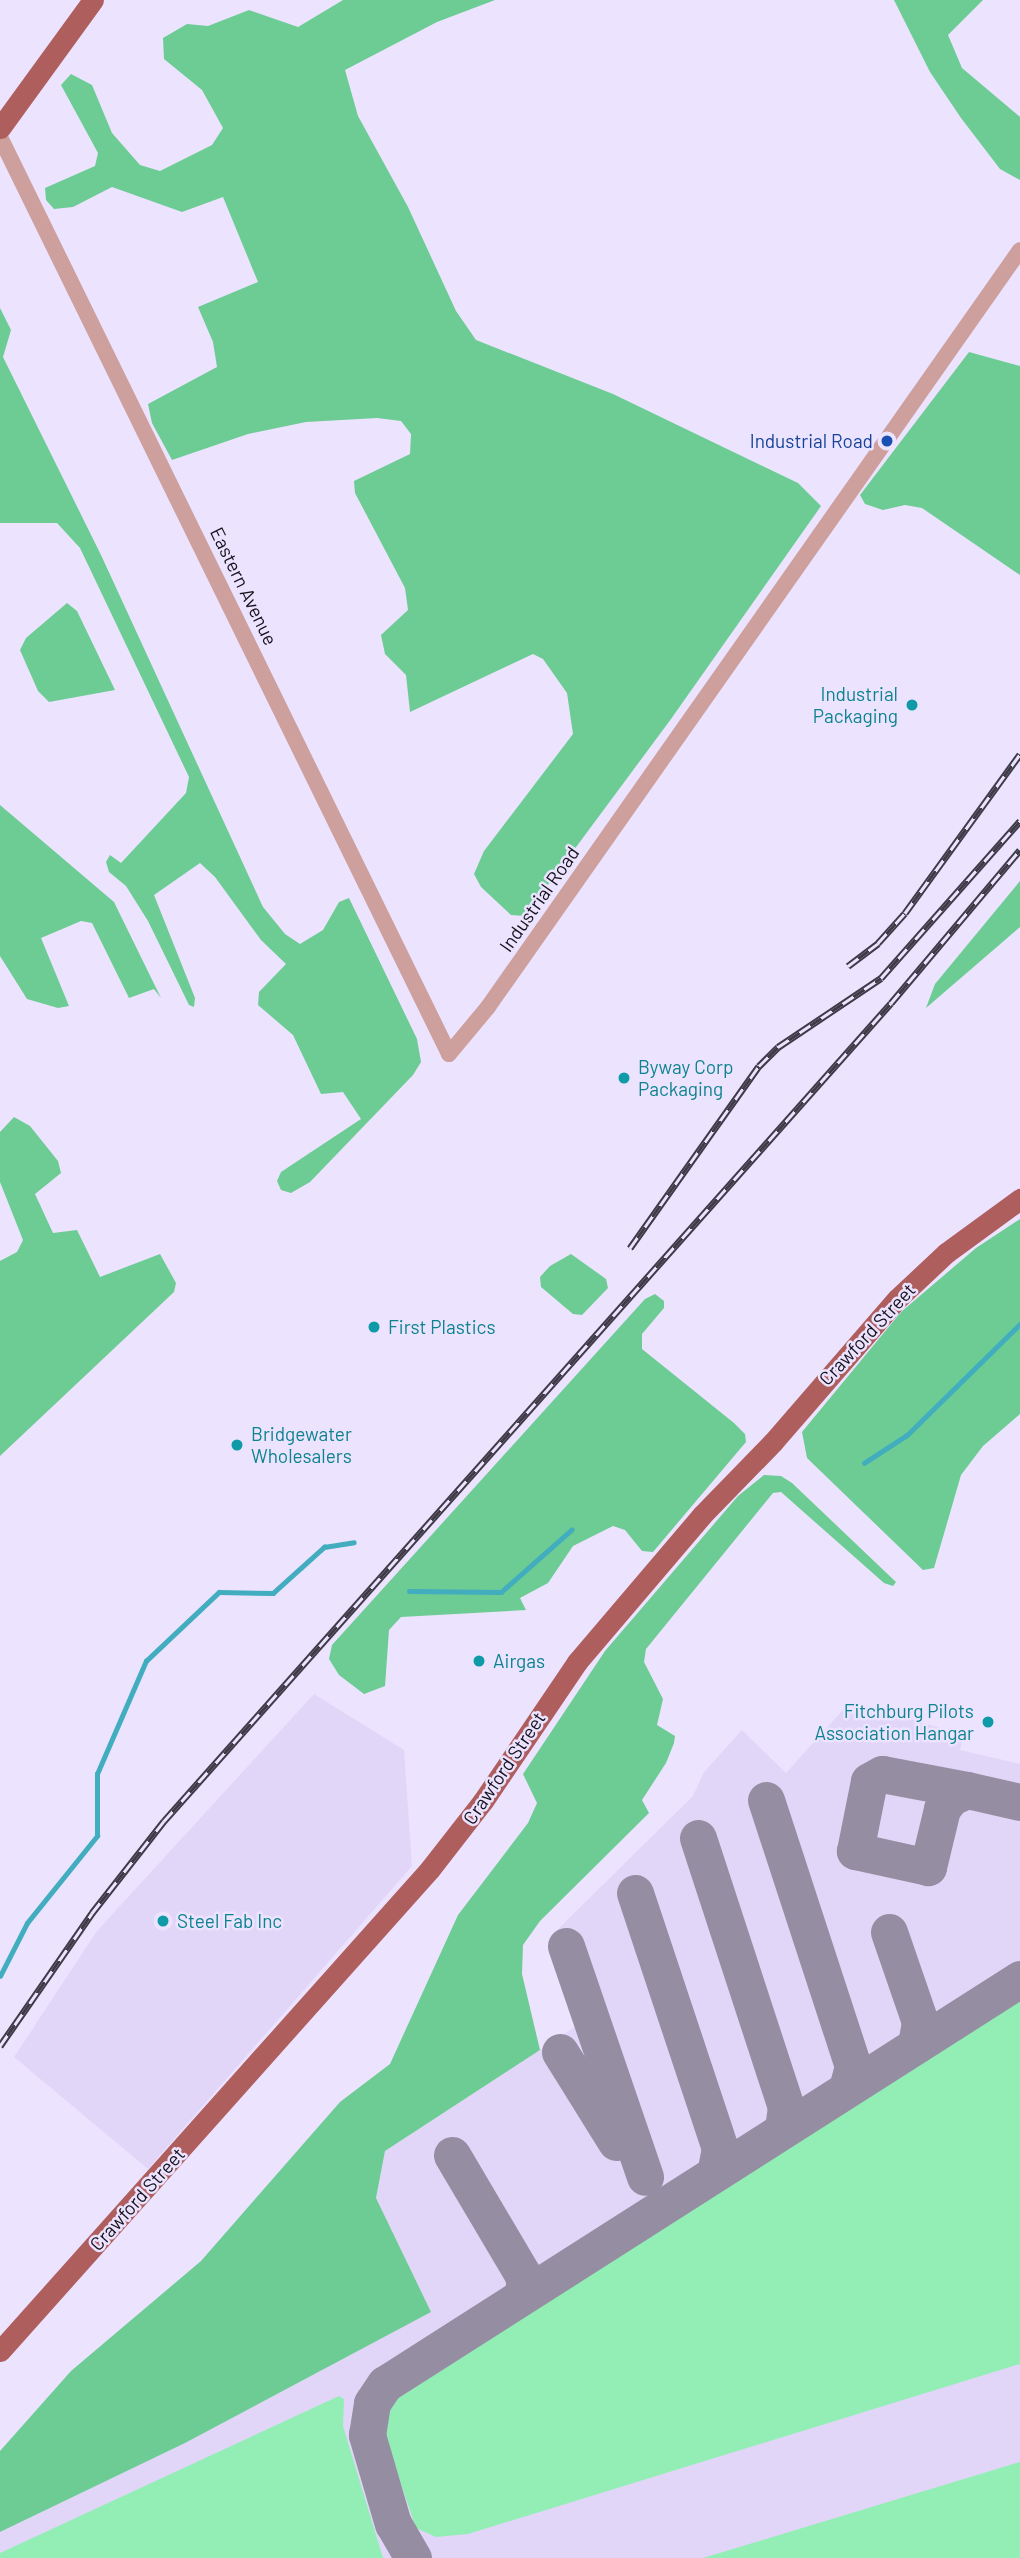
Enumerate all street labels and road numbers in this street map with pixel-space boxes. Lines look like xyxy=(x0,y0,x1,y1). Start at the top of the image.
street label: Eastern Avenue xyxy=(206,523,282,649)
street label: Industrial Road xyxy=(494,842,584,956)
street label: Crawford Street xyxy=(814,1278,920,1390)
street label: Crawford Street xyxy=(458,1707,550,1829)
street label: Crawford Street xyxy=(85,2143,189,2255)

